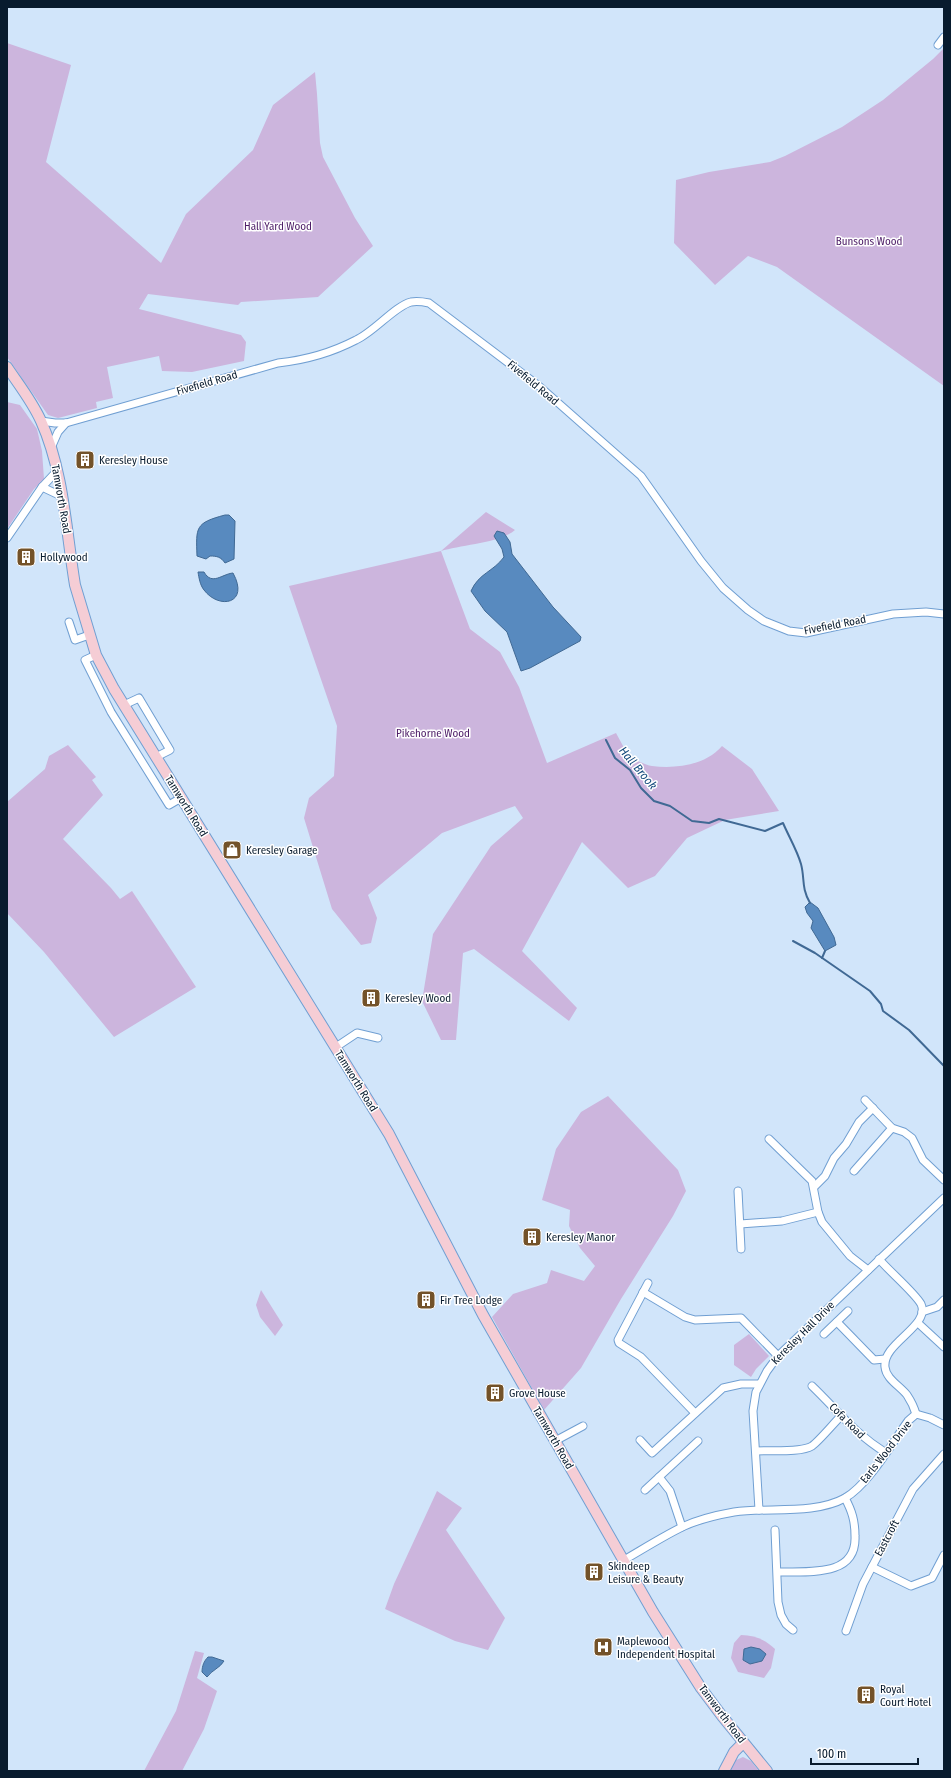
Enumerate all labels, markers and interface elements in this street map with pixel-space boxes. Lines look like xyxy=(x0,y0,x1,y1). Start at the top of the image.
park label: Hall Yard Wood xyxy=(244,220,312,233)
park label: Bunsons Wood xyxy=(836,235,902,248)
street label: Fivefield Road xyxy=(505,358,561,408)
street label: Fivefield Road xyxy=(175,368,239,398)
building icon: Keresley House xyxy=(74,449,96,471)
place label: Keresley House xyxy=(99,454,168,467)
street label: Tamworth Road xyxy=(49,463,73,535)
building icon: Hollywood xyxy=(15,546,37,568)
place label: Hollywood xyxy=(40,551,88,564)
street label: Fivefield Road xyxy=(803,613,867,637)
park label: Pikehorne Wood xyxy=(396,727,470,740)
water label: Hall Brook xyxy=(616,744,660,792)
street label: Tamworth Road xyxy=(162,773,210,839)
shop icon: Keresley Garage xyxy=(221,839,243,861)
place label: Keresley Garage xyxy=(246,844,317,857)
building icon: Keresley Wood xyxy=(360,987,382,1009)
place label: Keresley Wood xyxy=(385,992,451,1005)
street label: Tamworth Road xyxy=(332,1048,380,1114)
building icon: Keresley Manor xyxy=(521,1226,543,1248)
place label: Keresley Manor xyxy=(546,1231,615,1244)
building icon: Fir Tree Lodge xyxy=(415,1289,437,1311)
place label: Fir Tree Lodge xyxy=(440,1294,502,1307)
street label: Keresley Hall Drive xyxy=(769,1299,837,1367)
building icon: Grove House xyxy=(484,1382,506,1404)
place label: Grove House xyxy=(509,1387,566,1400)
street label: Cofa Road xyxy=(826,1400,868,1442)
street label: Tamworth Road xyxy=(530,1404,576,1472)
street label: Earls Wood Drive xyxy=(858,1418,914,1486)
street label: Eastcroft xyxy=(872,1517,902,1558)
place label: Skindeep Leisure & Beauty xyxy=(608,1560,684,1586)
building icon: Skindeep Leisure & Beauty xyxy=(583,1561,605,1583)
place label: Maplewood Independent Hospital xyxy=(617,1635,715,1661)
hospital icon: Maplewood Independent Hospital xyxy=(592,1636,614,1658)
street label: Tamworth Road xyxy=(696,1682,748,1746)
place label: Royal Court Hotel xyxy=(880,1683,931,1709)
building icon: Royal Court Hotel xyxy=(855,1684,877,1706)
scale bar xyxy=(811,1740,918,1766)
text: 100 m xyxy=(817,1747,846,1761)

